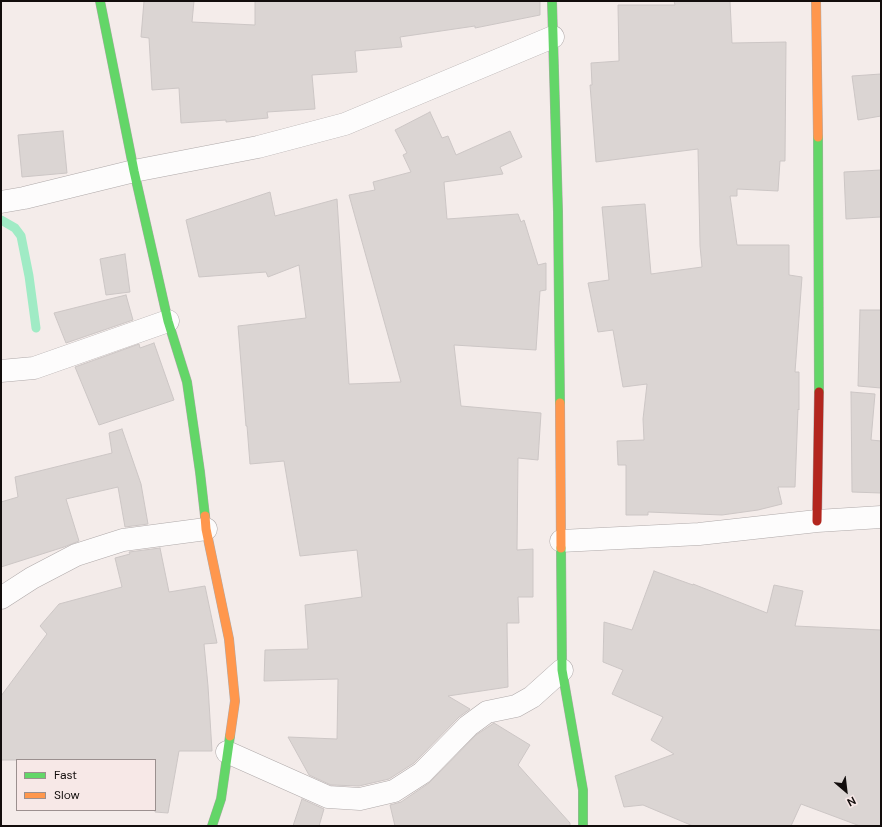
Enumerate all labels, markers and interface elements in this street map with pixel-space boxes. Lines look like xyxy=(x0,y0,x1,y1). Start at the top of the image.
legend xyxy=(16,759,156,811)
text: Fast xyxy=(54,767,77,783)
north arrow xyxy=(826,771,866,811)
text: Slow xyxy=(54,787,80,803)
text: N xyxy=(845,794,858,810)

